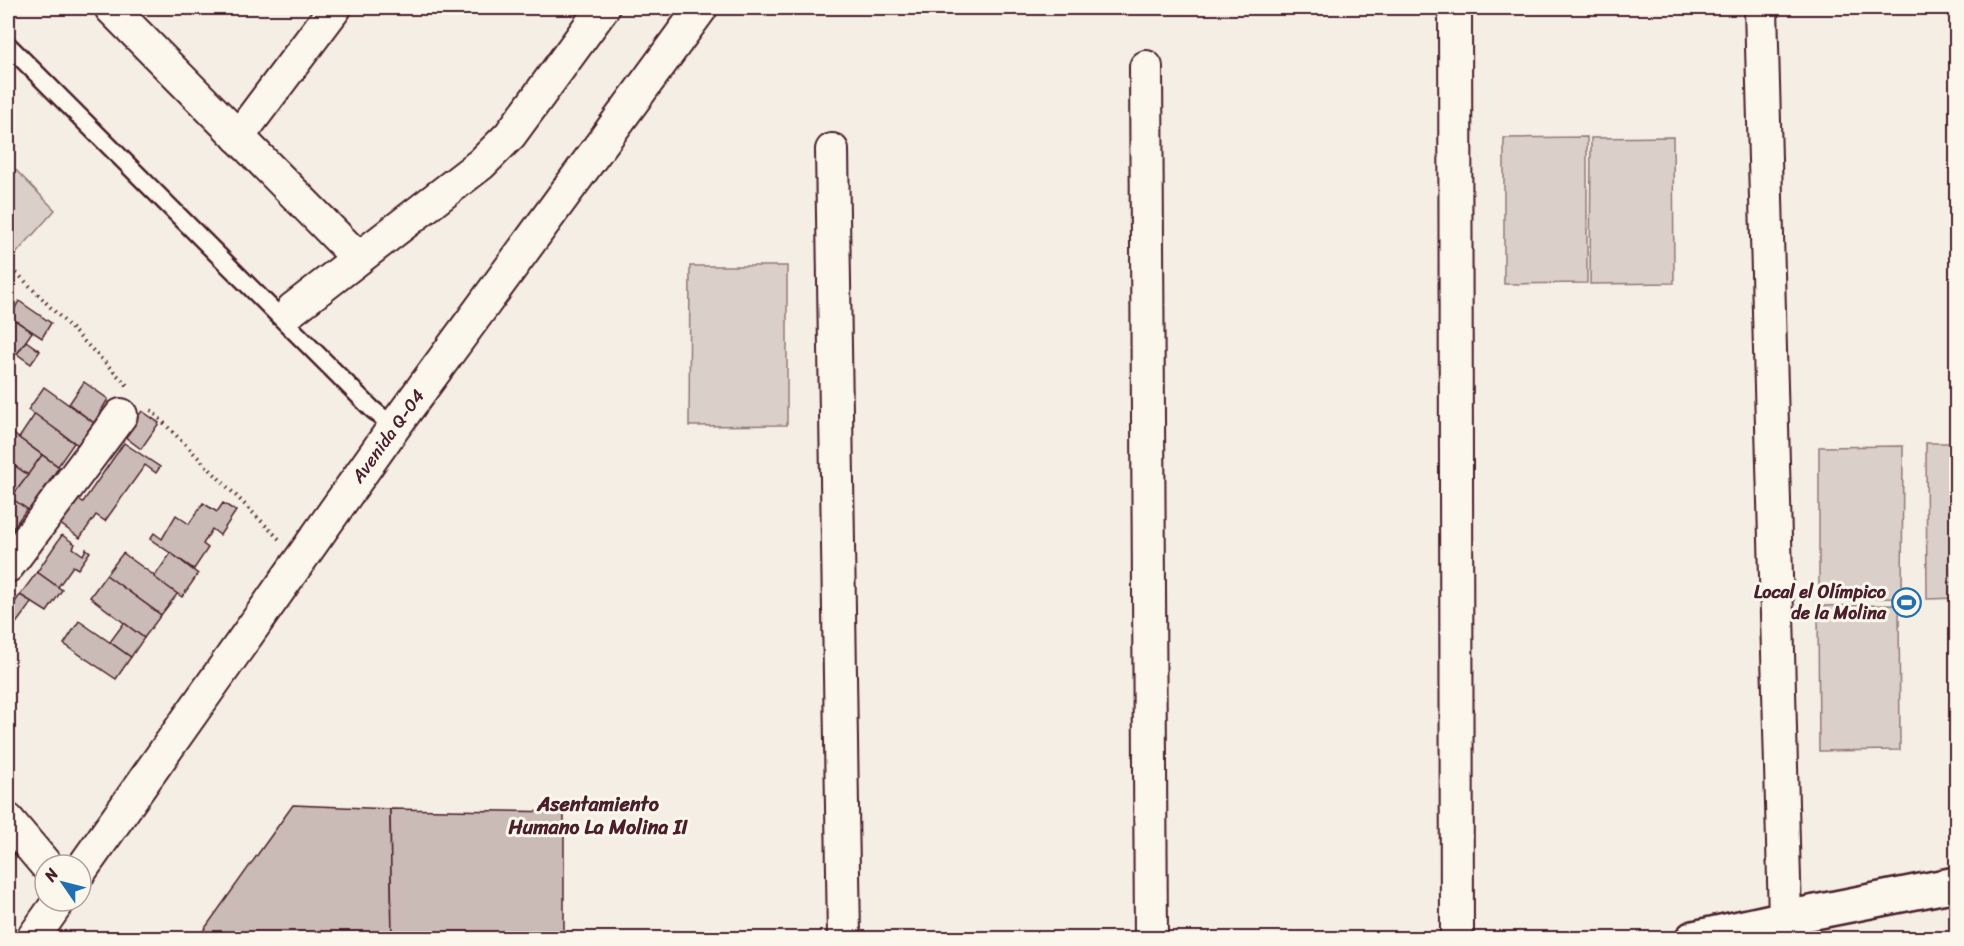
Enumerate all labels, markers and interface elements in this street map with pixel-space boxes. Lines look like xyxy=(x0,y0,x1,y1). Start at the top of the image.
street label: Avenida Q-04 xyxy=(342,382,433,491)
place label: Local el Olímpico de la Molina xyxy=(1754,576,1887,629)
sports icon: Local el Olímpico de la Molina xyxy=(1891,586,1923,618)
district label: Asentamiento Humano La Molina II xyxy=(507,787,688,845)
north arrow xyxy=(33,853,93,913)
text: N xyxy=(35,861,67,888)

